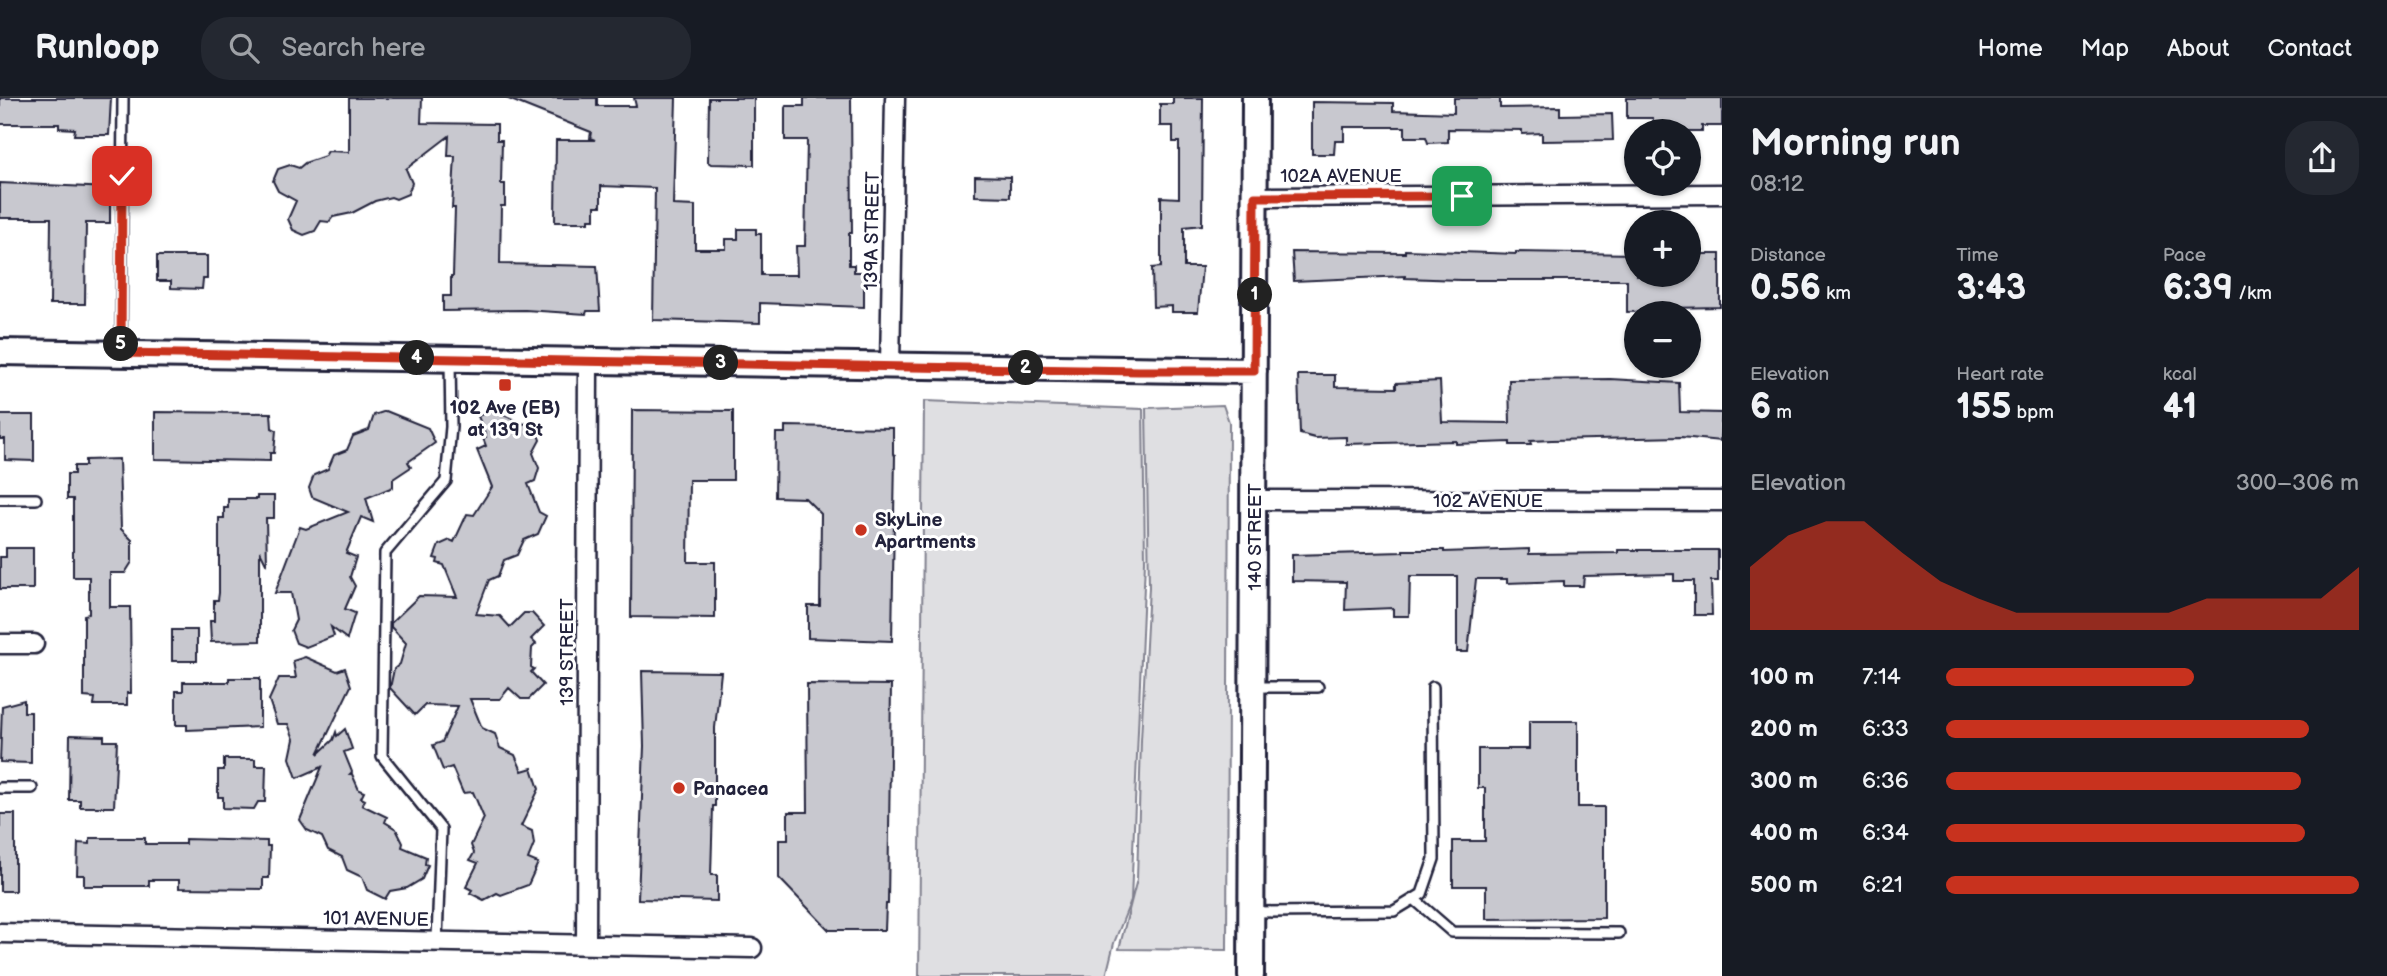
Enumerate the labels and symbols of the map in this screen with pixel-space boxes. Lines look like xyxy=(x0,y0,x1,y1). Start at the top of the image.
pin xyxy=(92,146,152,206)
street label: 102A AVENUE xyxy=(1280,165,1402,188)
pin xyxy=(1432,166,1492,226)
street label: 139A STREET xyxy=(860,171,885,291)
pin: 1 xyxy=(1238,278,1272,312)
pin: 5 xyxy=(104,327,138,362)
pin: 4 xyxy=(400,341,434,376)
pin: 3 xyxy=(704,345,738,380)
pin: 2 xyxy=(1009,350,1044,386)
marker: 102 Ave (EB) at 139 St xyxy=(497,377,513,393)
place label: 102 Ave (EB) at 139 St xyxy=(449,397,561,442)
street label: 140 STREET xyxy=(1244,483,1267,591)
street label: 102 AVENUE xyxy=(1433,490,1543,513)
place label: SkyLine Apartments xyxy=(874,509,976,554)
marker: SkyLine Apartments xyxy=(853,522,869,538)
street label: 139 STREET xyxy=(556,598,579,706)
place label: Panacea xyxy=(693,778,769,801)
marker: Panacea xyxy=(671,780,687,796)
street label: 101 AVENUE xyxy=(323,907,429,932)

